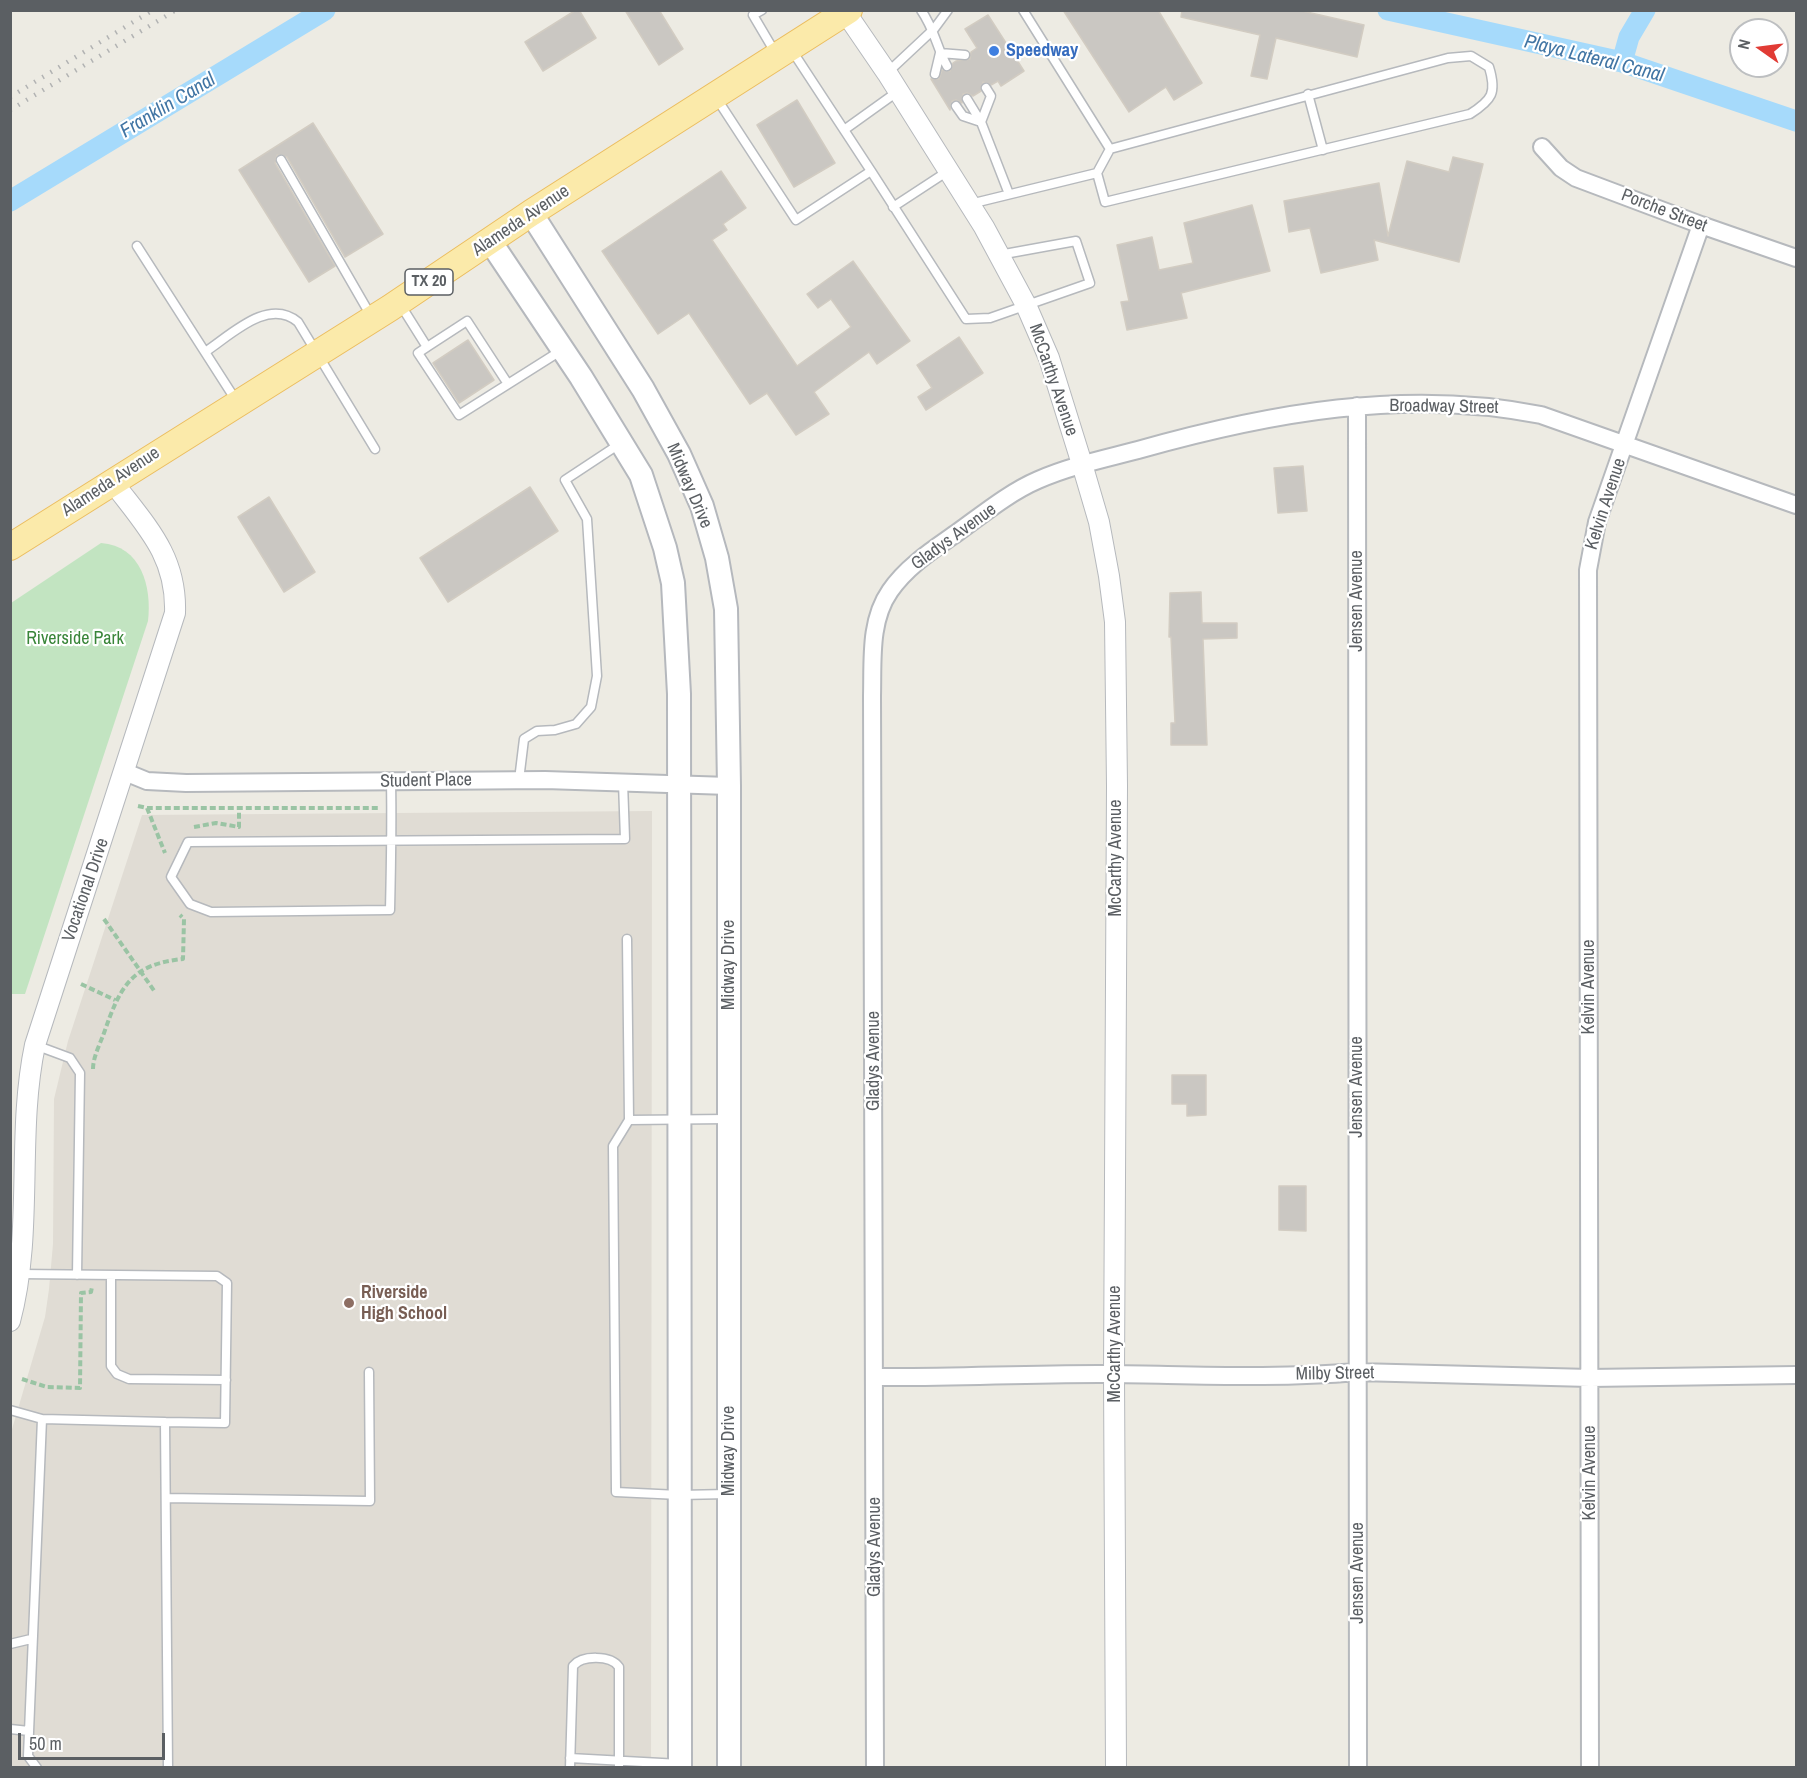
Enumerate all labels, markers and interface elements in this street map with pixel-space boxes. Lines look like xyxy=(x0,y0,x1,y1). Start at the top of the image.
north arrow xyxy=(1729,18,1789,78)
water label: Playa Lateral Canal xyxy=(1522,30,1666,88)
text: N xyxy=(1732,37,1755,51)
place label: Speedway xyxy=(1006,40,1078,62)
marker: Speedway xyxy=(987,44,1001,58)
water label: Franklin Canal xyxy=(116,68,220,144)
street label: Alameda Avenue xyxy=(468,181,574,261)
street label: Porche Street xyxy=(1618,185,1710,237)
road number: TX 20 xyxy=(405,269,453,295)
street label: McCarthy Avenue xyxy=(1024,321,1082,439)
street label: Broadway Street xyxy=(1389,395,1499,419)
street label: Midway Drive xyxy=(661,440,717,532)
street label: Alameda Avenue xyxy=(58,442,164,522)
street label: Kelvin Avenue xyxy=(1581,456,1631,552)
street label: Gladys Avenue xyxy=(907,499,1001,575)
street label: Jensen Avenue xyxy=(1346,550,1368,652)
park label: Riverside Park xyxy=(26,628,124,650)
street label: Student Place xyxy=(380,769,472,793)
street label: McCarthy Avenue xyxy=(1105,799,1127,917)
street label: Vocational Drive xyxy=(58,835,114,945)
street label: Midway Drive xyxy=(718,920,740,1010)
street label: Kelvin Avenue xyxy=(1578,940,1600,1034)
street label: Gladys Avenue xyxy=(863,1011,885,1111)
street label: Jensen Avenue xyxy=(1346,1036,1368,1138)
place label: Riverside High School xyxy=(361,1282,447,1324)
street label: McCarthy Avenue xyxy=(1104,1285,1126,1403)
marker: Riverside High School xyxy=(342,1296,356,1310)
street label: Milby Street xyxy=(1295,1363,1375,1385)
street label: Midway Drive xyxy=(718,1406,740,1496)
street label: Kelvin Avenue xyxy=(1579,1426,1601,1520)
street label: Gladys Avenue xyxy=(864,1497,886,1597)
street label: Jensen Avenue xyxy=(1347,1522,1369,1624)
scale bar xyxy=(21,1721,168,1759)
text: 50 m xyxy=(29,1731,62,1756)

